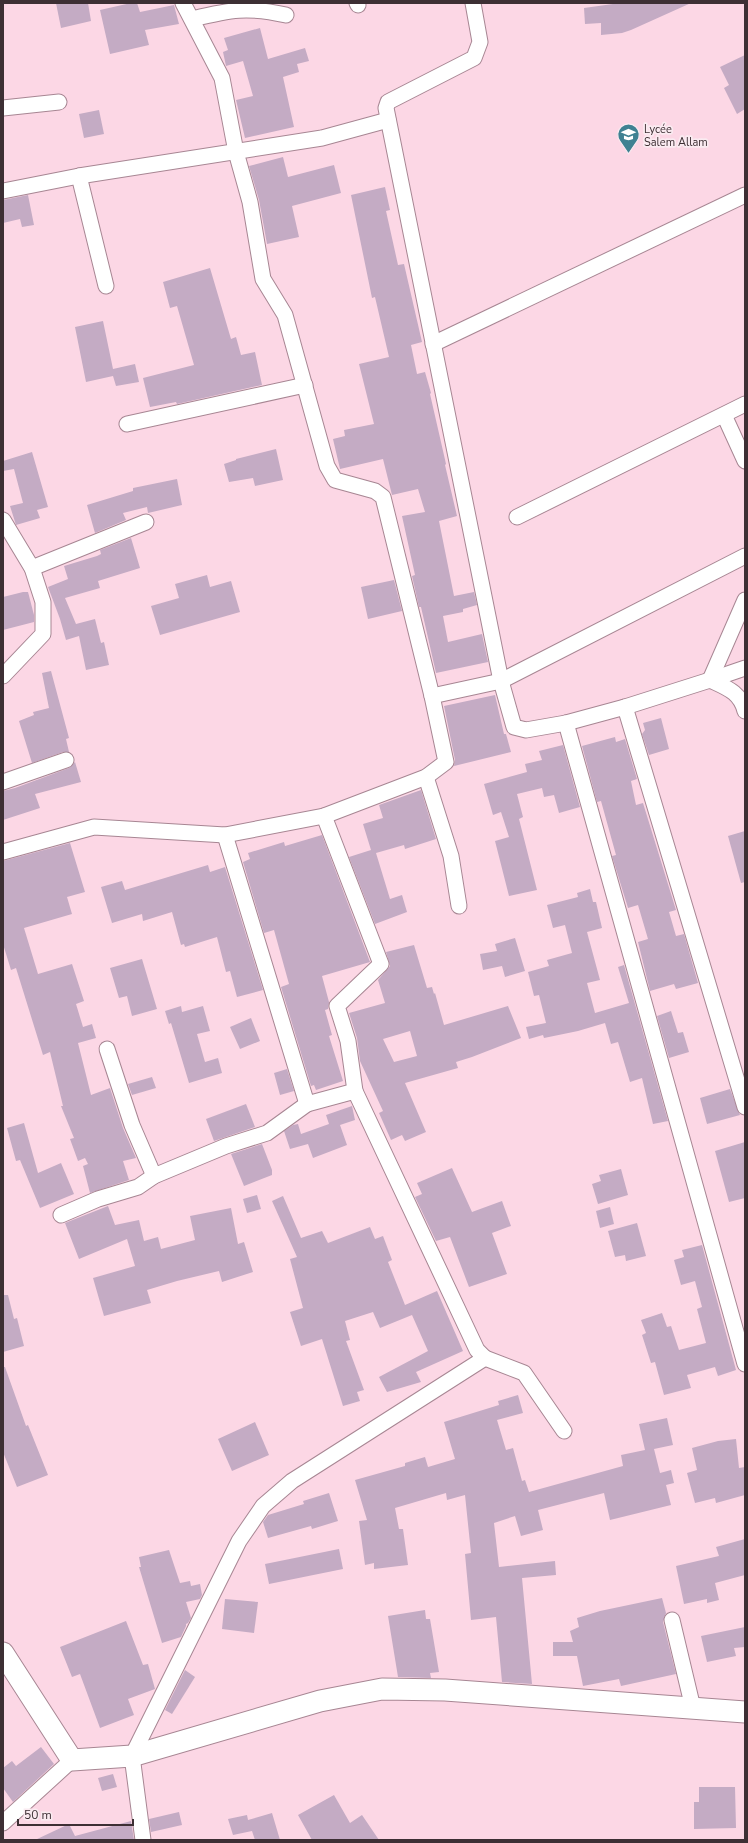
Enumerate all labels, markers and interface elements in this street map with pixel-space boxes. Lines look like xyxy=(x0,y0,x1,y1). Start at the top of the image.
school or university icon: Lycée Salem Allam xyxy=(616,122,642,155)
place label: Lycée Salem Allam xyxy=(644,122,708,150)
scale bar xyxy=(18,1801,133,1827)
text: 50 m xyxy=(24,1807,52,1823)

